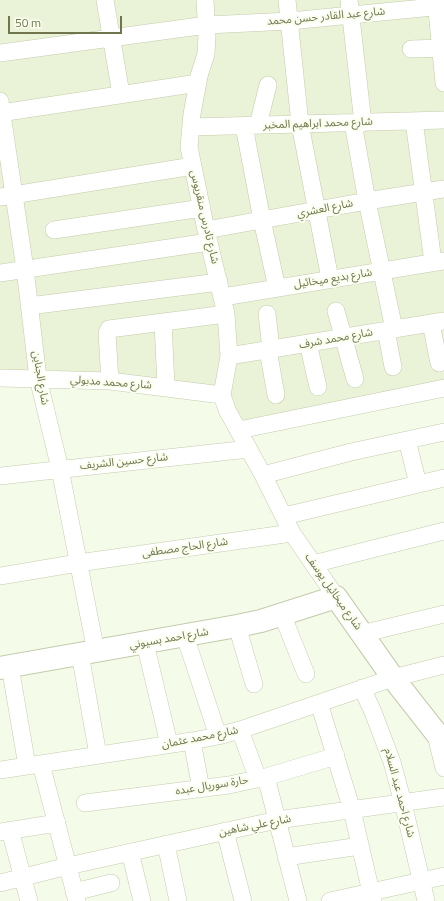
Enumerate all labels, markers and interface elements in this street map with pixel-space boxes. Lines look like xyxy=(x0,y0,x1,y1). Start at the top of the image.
street label: شارع عبد القادر حسن محمد xyxy=(266,5,386,29)
scale bar xyxy=(10,8,124,34)
text: 50 m xyxy=(15,13,41,32)
street label: شارع محمد ابراهيم المخبر xyxy=(263,115,373,133)
street label: شارع تادرس منقريوس xyxy=(187,169,221,265)
street label: شارع العشري xyxy=(296,197,354,221)
street label: شارع بديع ميخائيل xyxy=(293,266,373,292)
street label: شارع محمد شرف xyxy=(298,326,374,352)
street label: شارع الجناين xyxy=(29,350,51,406)
street label: شارع محمد مدبولي xyxy=(70,374,152,392)
street label: شارع حسين الشريف xyxy=(79,451,169,473)
street label: شارع الحاج مصطفى xyxy=(141,535,229,561)
street label: شارع ميخائيل يوسف xyxy=(302,551,364,633)
street label: شارع احمد بسيوني xyxy=(128,626,210,652)
street label: شارع محمد عثمان xyxy=(160,724,240,752)
street label: شارع احمد عبد السلام xyxy=(381,747,417,839)
street label: حارة سوريال عبده xyxy=(175,774,249,798)
street label: شارع علي شاهين xyxy=(218,813,292,839)

